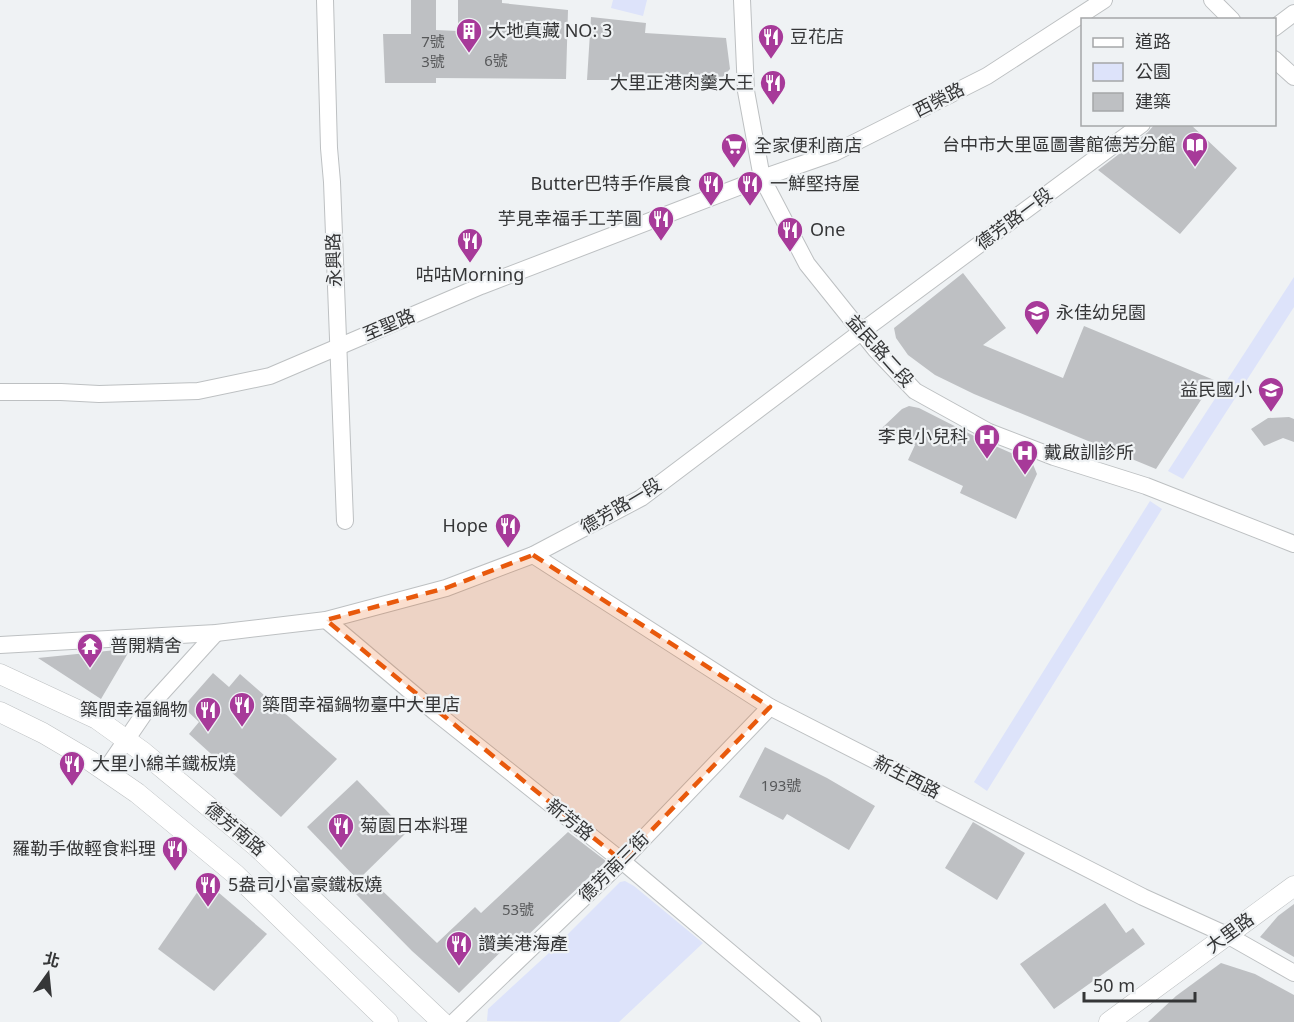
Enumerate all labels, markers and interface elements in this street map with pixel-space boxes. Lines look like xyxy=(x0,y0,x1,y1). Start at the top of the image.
building icon: 大地真藏 NO: 3 xyxy=(454,16,484,54)
place label: 大地真藏 NO: 3 xyxy=(488,18,612,42)
legend xyxy=(1081,18,1276,126)
restaurant icon: 豆花店 xyxy=(756,22,786,60)
place label: 豆花店 xyxy=(790,24,844,48)
text: 道路 xyxy=(1135,29,1171,53)
house number: 7號 xyxy=(421,31,445,51)
house number: 6號 xyxy=(484,50,508,70)
house number: 3號 xyxy=(421,51,445,71)
text: 公園 xyxy=(1135,59,1171,83)
restaurant icon: 大里正港肉羹大王 xyxy=(758,68,788,106)
place label: 大里正港肉羹大王 xyxy=(610,70,754,94)
street label: 西榮路 xyxy=(909,76,968,122)
text: 建築 xyxy=(1135,89,1171,113)
library icon: 台中市大里區圖書館德芳分館 xyxy=(1180,130,1210,168)
supermarket icon: 全家便利商店 xyxy=(719,131,749,169)
place label: 台中市大里區圖書館德芳分館 xyxy=(942,132,1176,156)
place label: 全家便利商店 xyxy=(754,133,862,157)
restaurant icon: Butter巴特手作晨食 xyxy=(696,169,726,207)
restaurant icon: 一鮮堅持屋 xyxy=(735,169,765,207)
place label: Butter巴特手作晨食 xyxy=(531,171,692,195)
place label: 一鮮堅持屋 xyxy=(770,171,860,195)
street label: 德芳路一段 xyxy=(970,182,1057,255)
restaurant icon: 芋見幸福手工芋圓 xyxy=(646,204,676,242)
place label: 芋見幸福手工芋圓 xyxy=(498,206,642,230)
restaurant icon: One xyxy=(775,215,805,253)
place label: One xyxy=(810,217,845,241)
restaurant icon: 咕咕Morning xyxy=(455,226,485,264)
street label: 永興路 xyxy=(320,233,346,287)
place label: 咕咕Morning xyxy=(416,262,524,286)
school or university icon: 永佳幼兒園 xyxy=(1022,298,1052,336)
place label: 永佳幼兒園 xyxy=(1056,300,1146,324)
street label: 至聖路 xyxy=(359,302,418,346)
street label: 益民路二段 xyxy=(842,309,920,392)
school or university icon: 益民國小 xyxy=(1256,375,1286,413)
place label: 益民國小 xyxy=(1180,377,1252,401)
hospital icon: 李良小兒科 xyxy=(972,422,1002,460)
place label: 李良小兒科 xyxy=(878,424,968,448)
hospital icon: 戴啟訓診所 xyxy=(1010,438,1040,476)
place label: 戴啟訓診所 xyxy=(1044,440,1134,464)
street label: 德芳路一段 xyxy=(576,472,665,539)
restaurant icon: Hope xyxy=(493,511,523,549)
place label: Hope xyxy=(443,513,488,537)
temple icon: 普開精舍 xyxy=(75,631,105,669)
place label: 普開精舍 xyxy=(110,633,182,657)
restaurant icon: 築間幸福鍋物臺中大里店 xyxy=(227,690,257,728)
place label: 築間幸福鍋物臺中大里店 xyxy=(262,692,460,716)
restaurant icon: 築間幸福鍋物 xyxy=(193,695,223,733)
place label: 築間幸福鍋物 xyxy=(80,697,188,721)
restaurant icon: 大里小綿羊鐵板燒 xyxy=(57,749,87,787)
street label: 新生西路 xyxy=(870,749,945,803)
place label: 大里小綿羊鐵板燒 xyxy=(92,751,236,775)
house number: 193號 xyxy=(761,775,801,795)
street label: 新芳路 xyxy=(542,793,599,846)
street label: 德芳南路 xyxy=(200,796,271,861)
restaurant icon: 菊園日本料理 xyxy=(326,811,356,849)
place label: 菊園日本料理 xyxy=(360,813,468,837)
street label: 德芳南三街 xyxy=(573,826,654,907)
restaurant icon: 羅勒手做輕食料理 xyxy=(160,834,190,872)
place label: 羅勒手做輕食料理 xyxy=(12,836,156,860)
restaurant icon: 5盎司小富豪鐵板燒 xyxy=(193,870,223,908)
place label: 5盎司小富豪鐵板燒 xyxy=(228,872,382,896)
house number: 53號 xyxy=(502,899,534,919)
street label: 大里路 xyxy=(1201,907,1258,958)
restaurant icon: 讚美港海產 xyxy=(444,929,474,967)
place label: 讚美港海產 xyxy=(478,931,568,955)
north arrow xyxy=(18,944,78,1004)
text: 北 xyxy=(41,947,62,972)
scale bar xyxy=(1084,965,1195,1003)
text: 50 m xyxy=(1093,973,1135,997)

